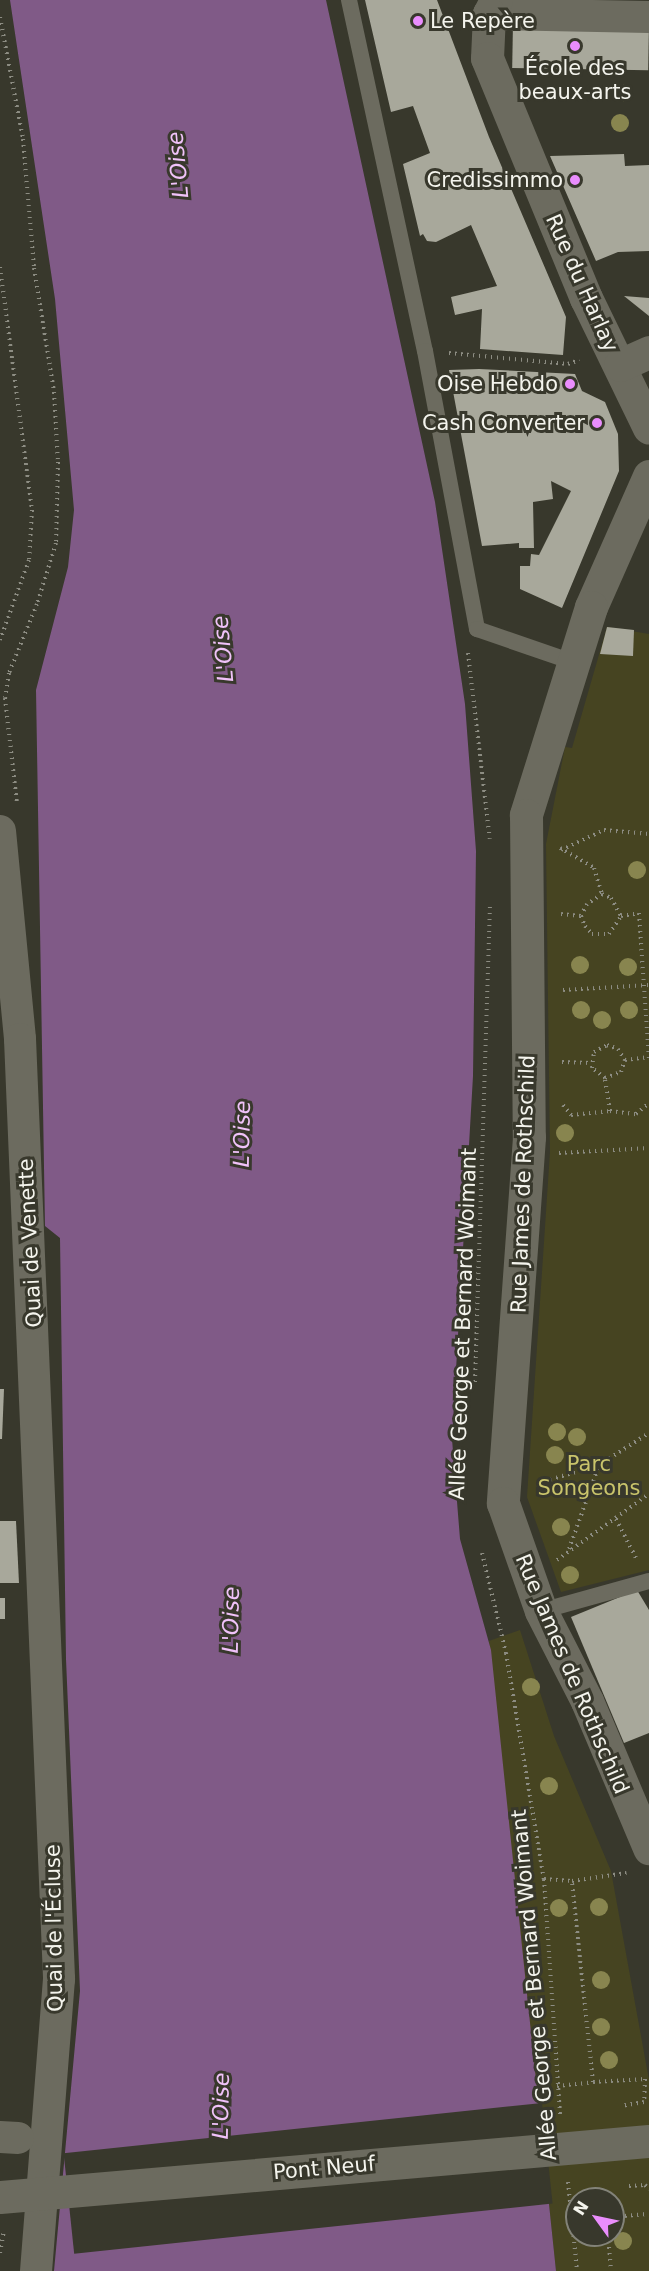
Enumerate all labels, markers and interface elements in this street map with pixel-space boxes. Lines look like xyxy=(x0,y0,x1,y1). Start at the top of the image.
place label: Le Repère xyxy=(430,8,535,34)
marker: Le Repère xyxy=(411,14,425,28)
marker: École des beaux-arts xyxy=(568,39,582,53)
place label: École des beaux-arts xyxy=(518,55,632,105)
water label: L'Oise xyxy=(162,131,194,199)
place label: Credissimmo xyxy=(427,167,563,193)
marker: Credissimmo xyxy=(568,173,582,187)
street label: Rue du Harlay xyxy=(540,210,624,356)
place label: Oise Hebdo xyxy=(437,371,558,397)
marker: Oise Hebdo xyxy=(563,377,577,391)
place label: Cash Converter xyxy=(422,410,585,436)
marker: Cash Converter xyxy=(590,416,604,430)
water label: L'Oise xyxy=(207,615,239,683)
street label: Rue James de Rothschild xyxy=(506,1054,540,1314)
water label: L'Oise xyxy=(228,1100,256,1168)
street label: Allée George et Bernard Woimant xyxy=(444,1147,482,1501)
street label: Quai de Venette xyxy=(13,1158,47,1328)
park label: Parc Songeons xyxy=(538,1451,640,1501)
street label: Rue James de Rothschild xyxy=(510,1550,634,1798)
water label: L'Oise xyxy=(217,1586,245,1654)
street label: Allée George et Bernard Woimant xyxy=(506,1808,562,2162)
street label: Quai de l'Écluse xyxy=(40,1844,68,2012)
water label: L'Oise xyxy=(207,2072,235,2140)
street label: Pont Neuf xyxy=(272,2151,376,2185)
north arrow xyxy=(565,2187,625,2247)
text: N xyxy=(570,2197,593,2219)

